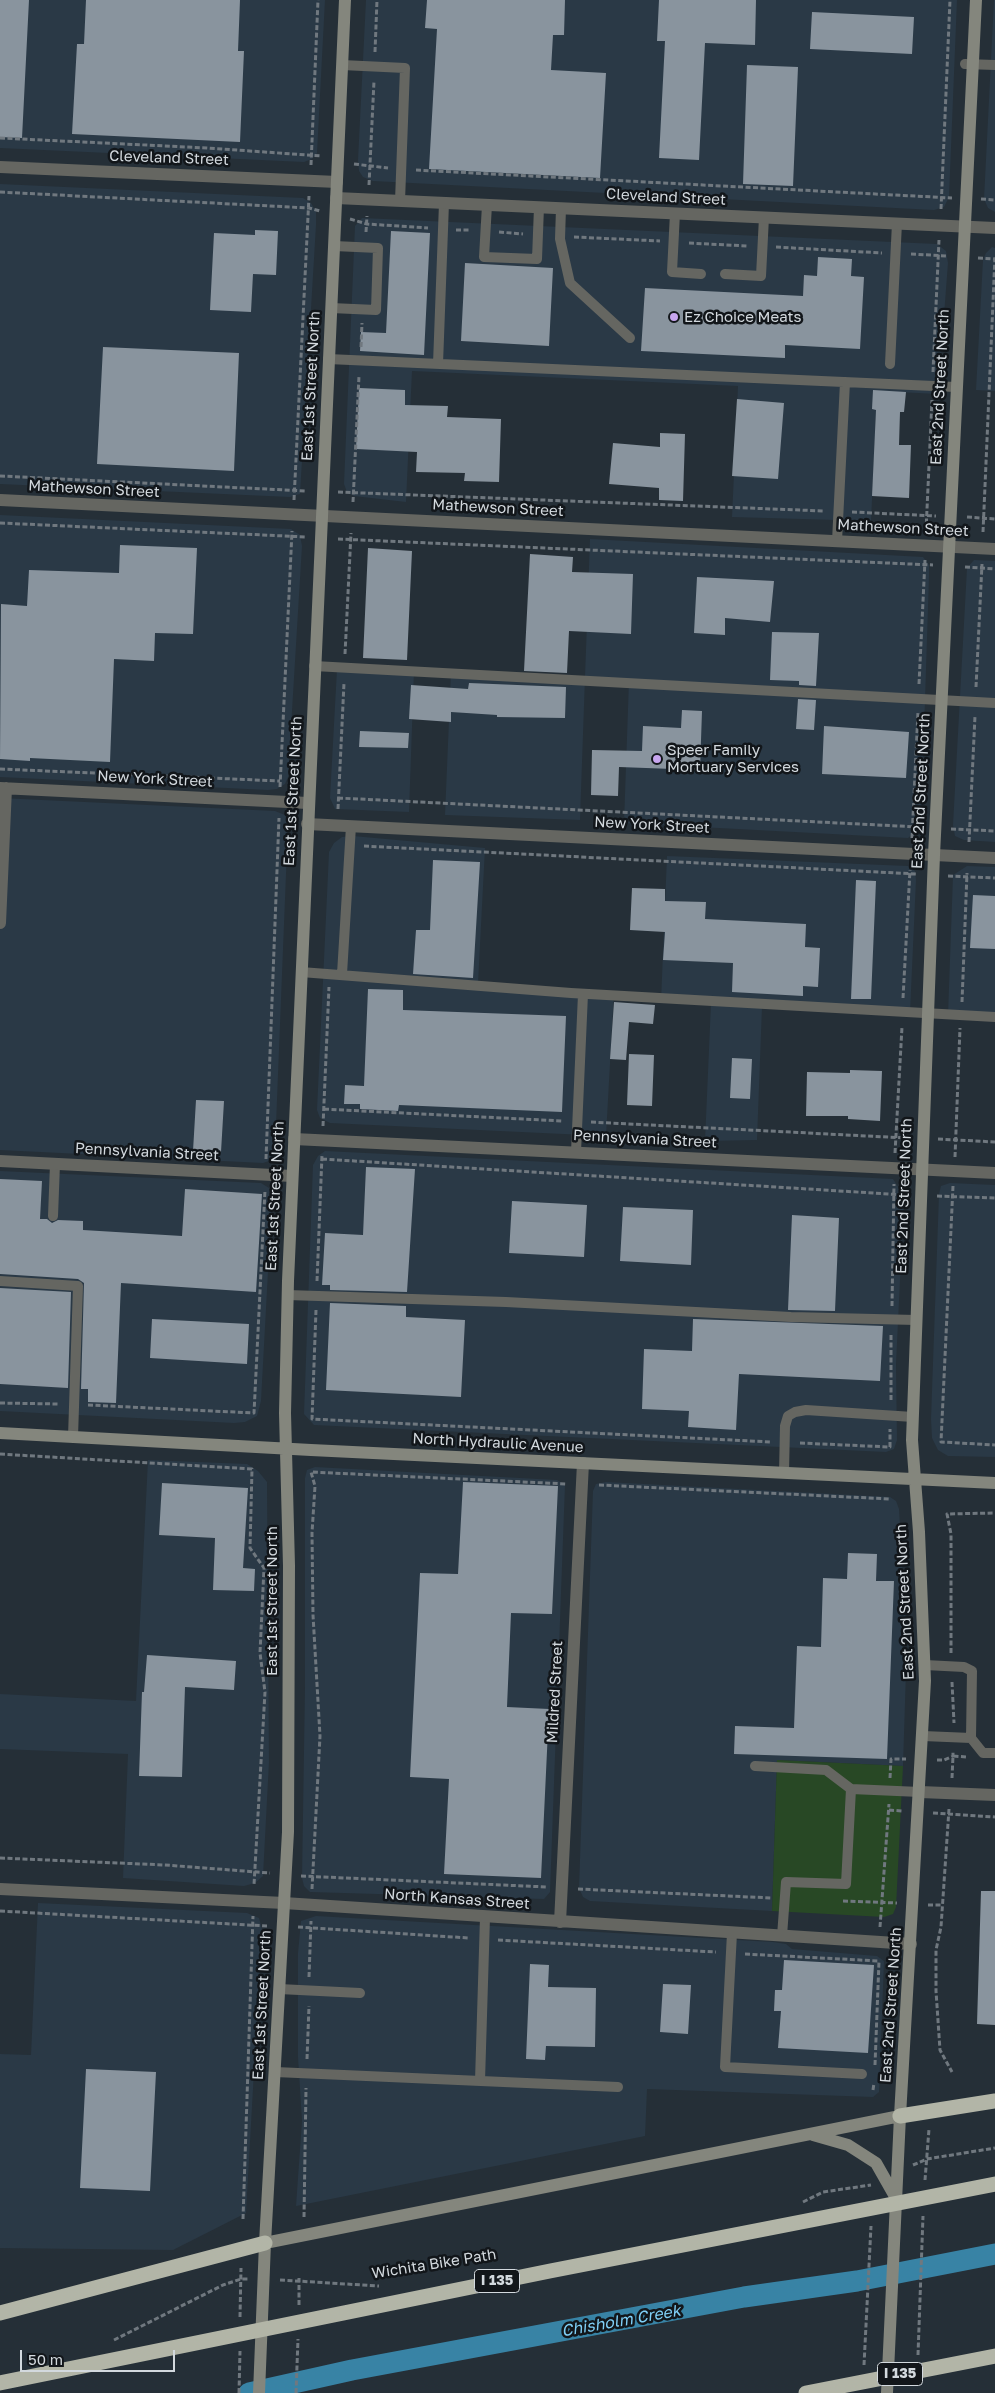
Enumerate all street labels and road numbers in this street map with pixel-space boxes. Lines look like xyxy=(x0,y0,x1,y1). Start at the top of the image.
street label: Cleveland Street xyxy=(109,147,229,169)
street label: Cleveland Street xyxy=(606,185,726,209)
street label: East 2nd Street North xyxy=(927,309,953,465)
street label: East 1st Street North xyxy=(298,311,324,461)
street label: Mathewson Street xyxy=(28,477,160,501)
street label: Mathewson Street xyxy=(432,496,564,520)
street label: Mathewson Street xyxy=(837,516,969,540)
street label: East 2nd Street North xyxy=(908,713,934,869)
street label: East 1st Street North xyxy=(280,716,306,866)
street label: New York Street xyxy=(97,767,213,791)
street label: New York Street xyxy=(594,813,710,837)
street label: East 2nd Street North xyxy=(892,1118,916,1274)
street label: East 1st Street North xyxy=(262,1121,288,1271)
street label: Pennsylvania Street xyxy=(573,1126,717,1152)
street label: Pennsylvania Street xyxy=(75,1139,219,1165)
street label: North Hydraulic Avenue xyxy=(412,1430,584,1456)
street label: East 2nd Street North xyxy=(892,1524,918,1680)
street label: East 1st Street North xyxy=(263,1526,281,1676)
street label: Mildred Street xyxy=(543,1640,567,1744)
street label: North Kansas Street xyxy=(384,1885,530,1913)
street label: East 2nd Street North xyxy=(877,1927,905,2083)
street label: East 1st Street North xyxy=(249,1930,275,2080)
street label: Wichita Bike Path xyxy=(370,2245,498,2283)
road number: I 135 xyxy=(474,2270,520,2292)
road number: I 135 xyxy=(878,2362,922,2386)

